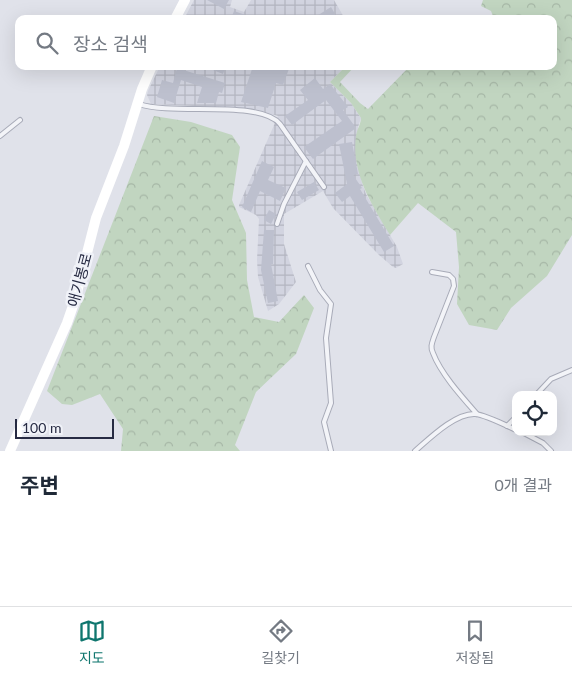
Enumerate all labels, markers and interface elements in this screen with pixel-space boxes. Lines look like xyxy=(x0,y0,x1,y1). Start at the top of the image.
search box xyxy=(15,15,557,70)
icon: search xyxy=(33,29,61,57)
text: 장소 검색 xyxy=(73,32,148,55)
street label: 애기봉로 xyxy=(63,251,95,309)
map controls xyxy=(512,391,557,436)
button: locate xyxy=(512,391,557,436)
scale bar xyxy=(15,416,114,439)
text: 100 m xyxy=(22,419,61,436)
text: 주변 xyxy=(20,472,59,497)
text: 0개 결과 xyxy=(494,475,552,494)
tab: 지도 xyxy=(78,617,106,667)
tab: 길찾기 xyxy=(261,617,300,667)
tab: 저장됨 xyxy=(456,617,494,667)

